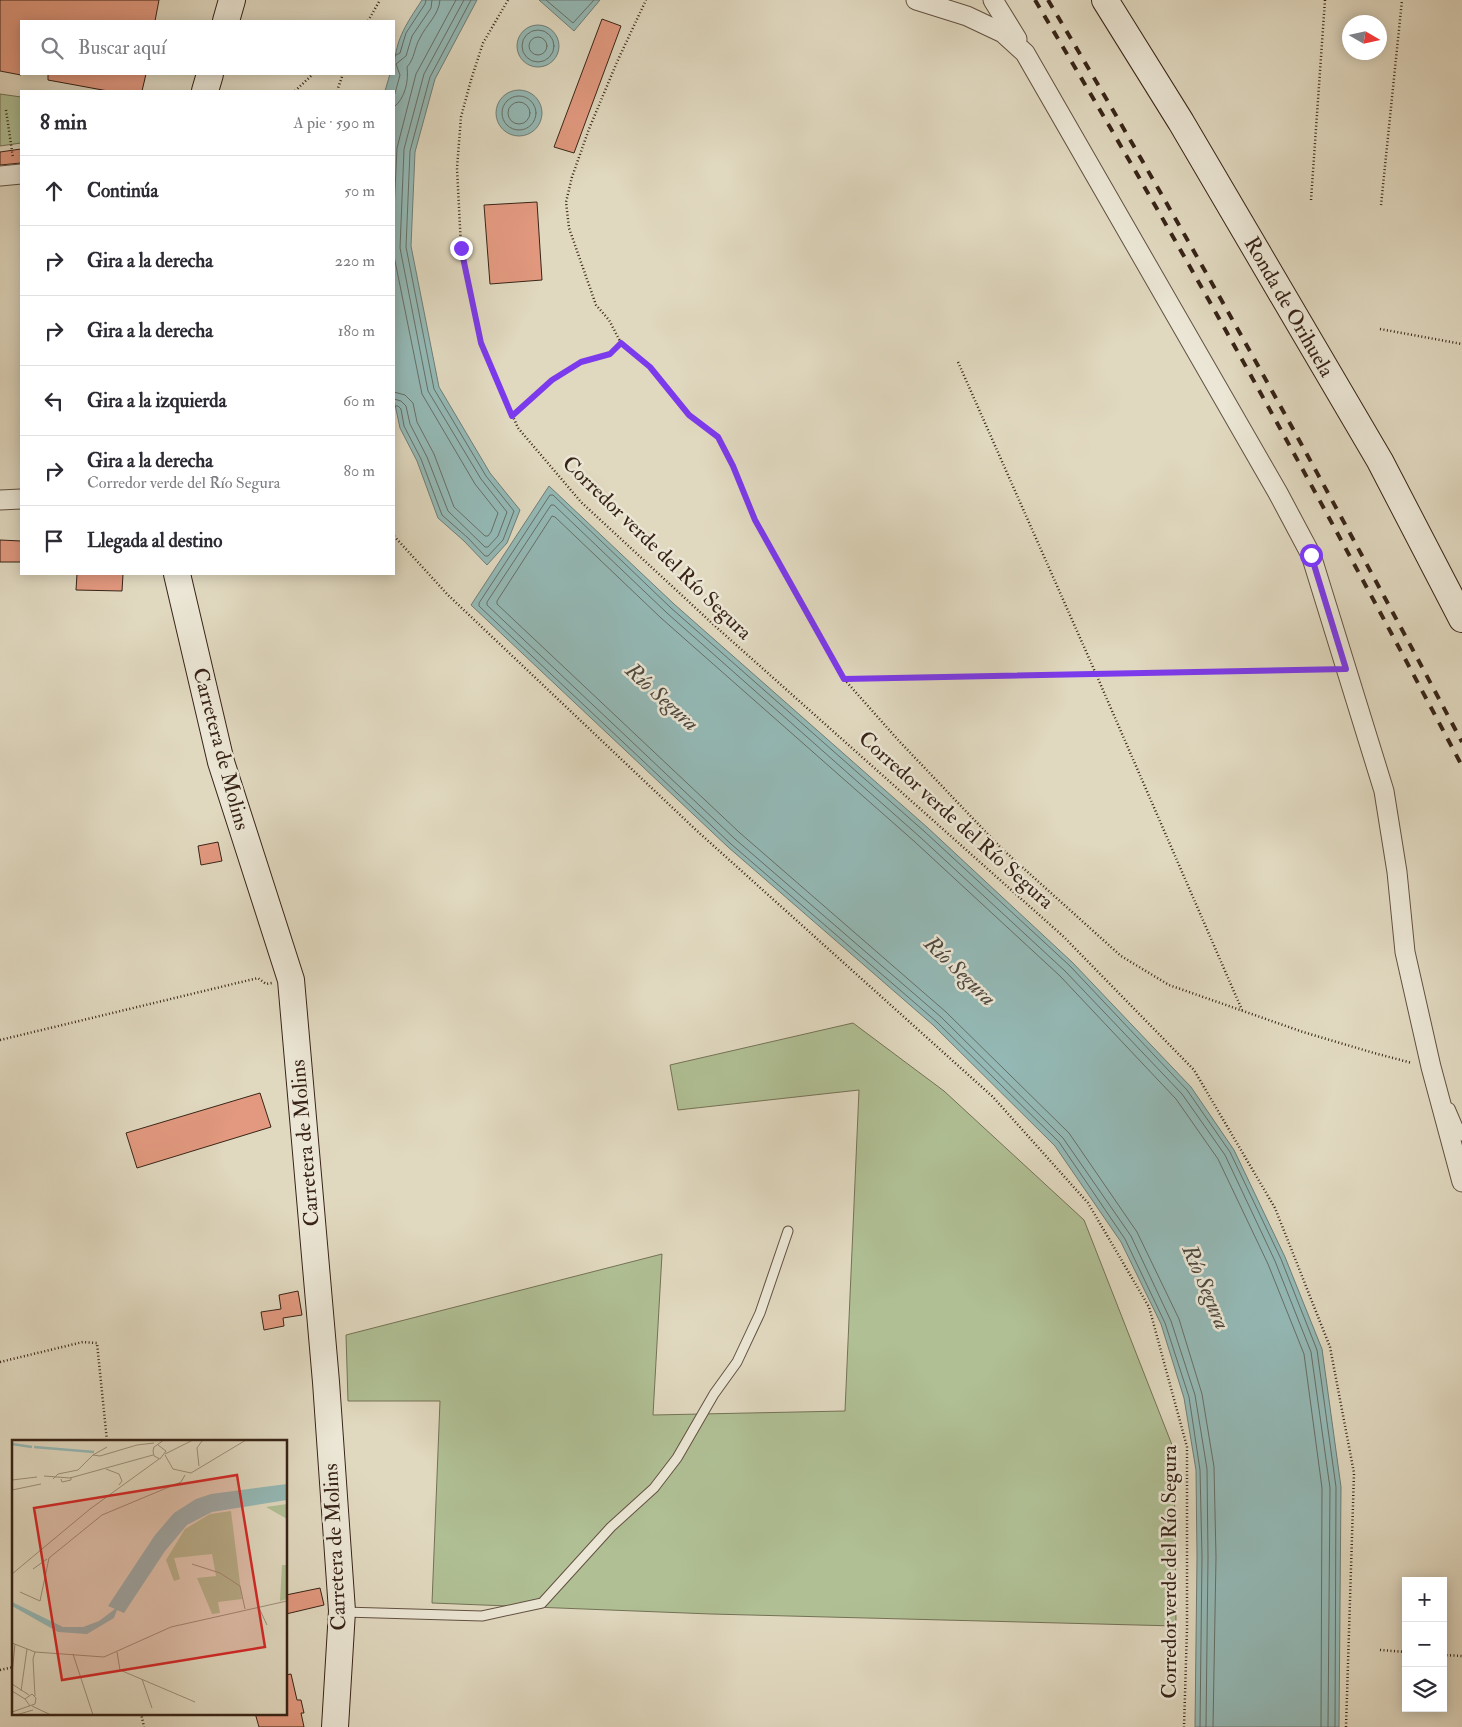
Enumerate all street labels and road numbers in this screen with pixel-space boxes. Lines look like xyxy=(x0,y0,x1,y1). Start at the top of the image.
street label: Ronda de Orihuela xyxy=(1238,232,1340,382)
street label: Corredor verde del Río Segura xyxy=(556,450,758,646)
street label: Carretera de Molins xyxy=(186,665,256,833)
street label: Corredor verde del Río Segura xyxy=(853,725,1060,915)
street label: Carretera de Molins xyxy=(284,1059,326,1227)
street label: Corredor verde del Río Segura xyxy=(1156,1445,1183,1699)
street label: Carretera de Molins xyxy=(317,1463,353,1631)

